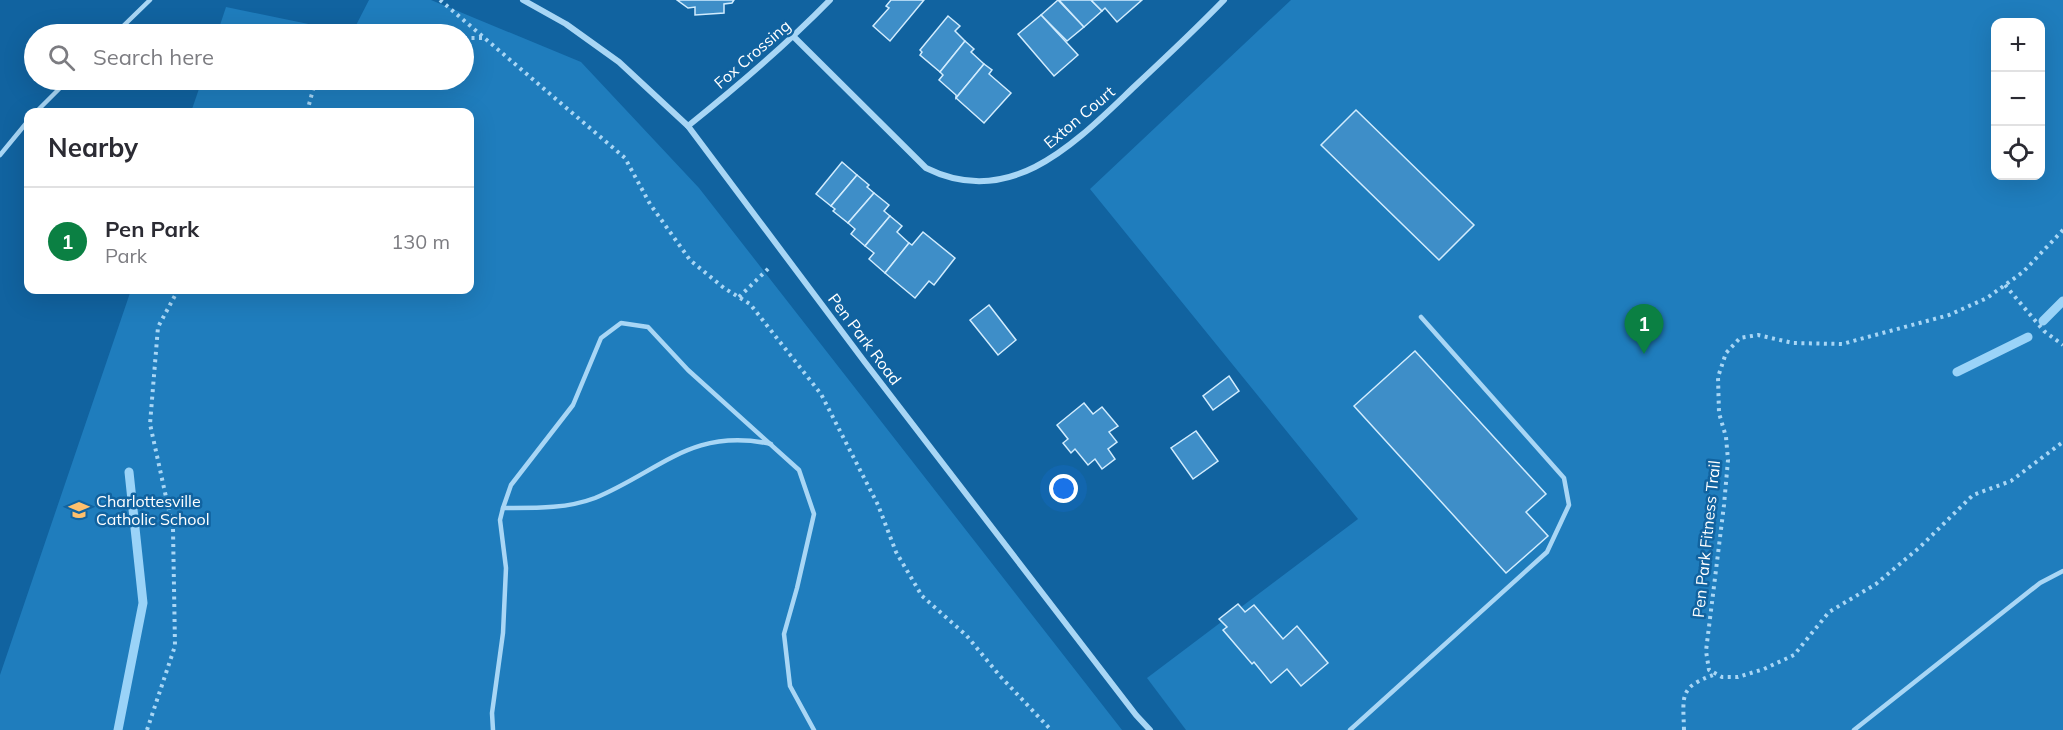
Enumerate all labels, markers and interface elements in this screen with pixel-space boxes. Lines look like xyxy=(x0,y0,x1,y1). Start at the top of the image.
street label: Fox Crossing xyxy=(710,15,794,93)
map controls xyxy=(1991,18,2045,180)
button: + xyxy=(1991,18,2045,72)
search box xyxy=(24,24,474,90)
icon: search xyxy=(45,41,78,74)
text: Search here xyxy=(93,43,214,71)
button: − xyxy=(1991,72,2045,126)
street label: Exton Court xyxy=(1039,81,1119,153)
button: locate xyxy=(1991,126,2045,180)
text: Nearby xyxy=(48,131,138,164)
text: Pen Park xyxy=(105,215,199,243)
text: 1 xyxy=(62,229,74,254)
text: 130 m xyxy=(391,229,450,254)
text: Park xyxy=(105,243,147,268)
street label: Pen Park Road xyxy=(824,289,906,389)
pin: 1 xyxy=(1624,304,1664,354)
street label: Pen Park Fitness Trail xyxy=(1688,459,1724,619)
your location xyxy=(1049,474,1078,503)
place label: Charlottesville Catholic School xyxy=(96,491,209,529)
school or university icon: Charlottesville Catholic School xyxy=(67,498,91,522)

